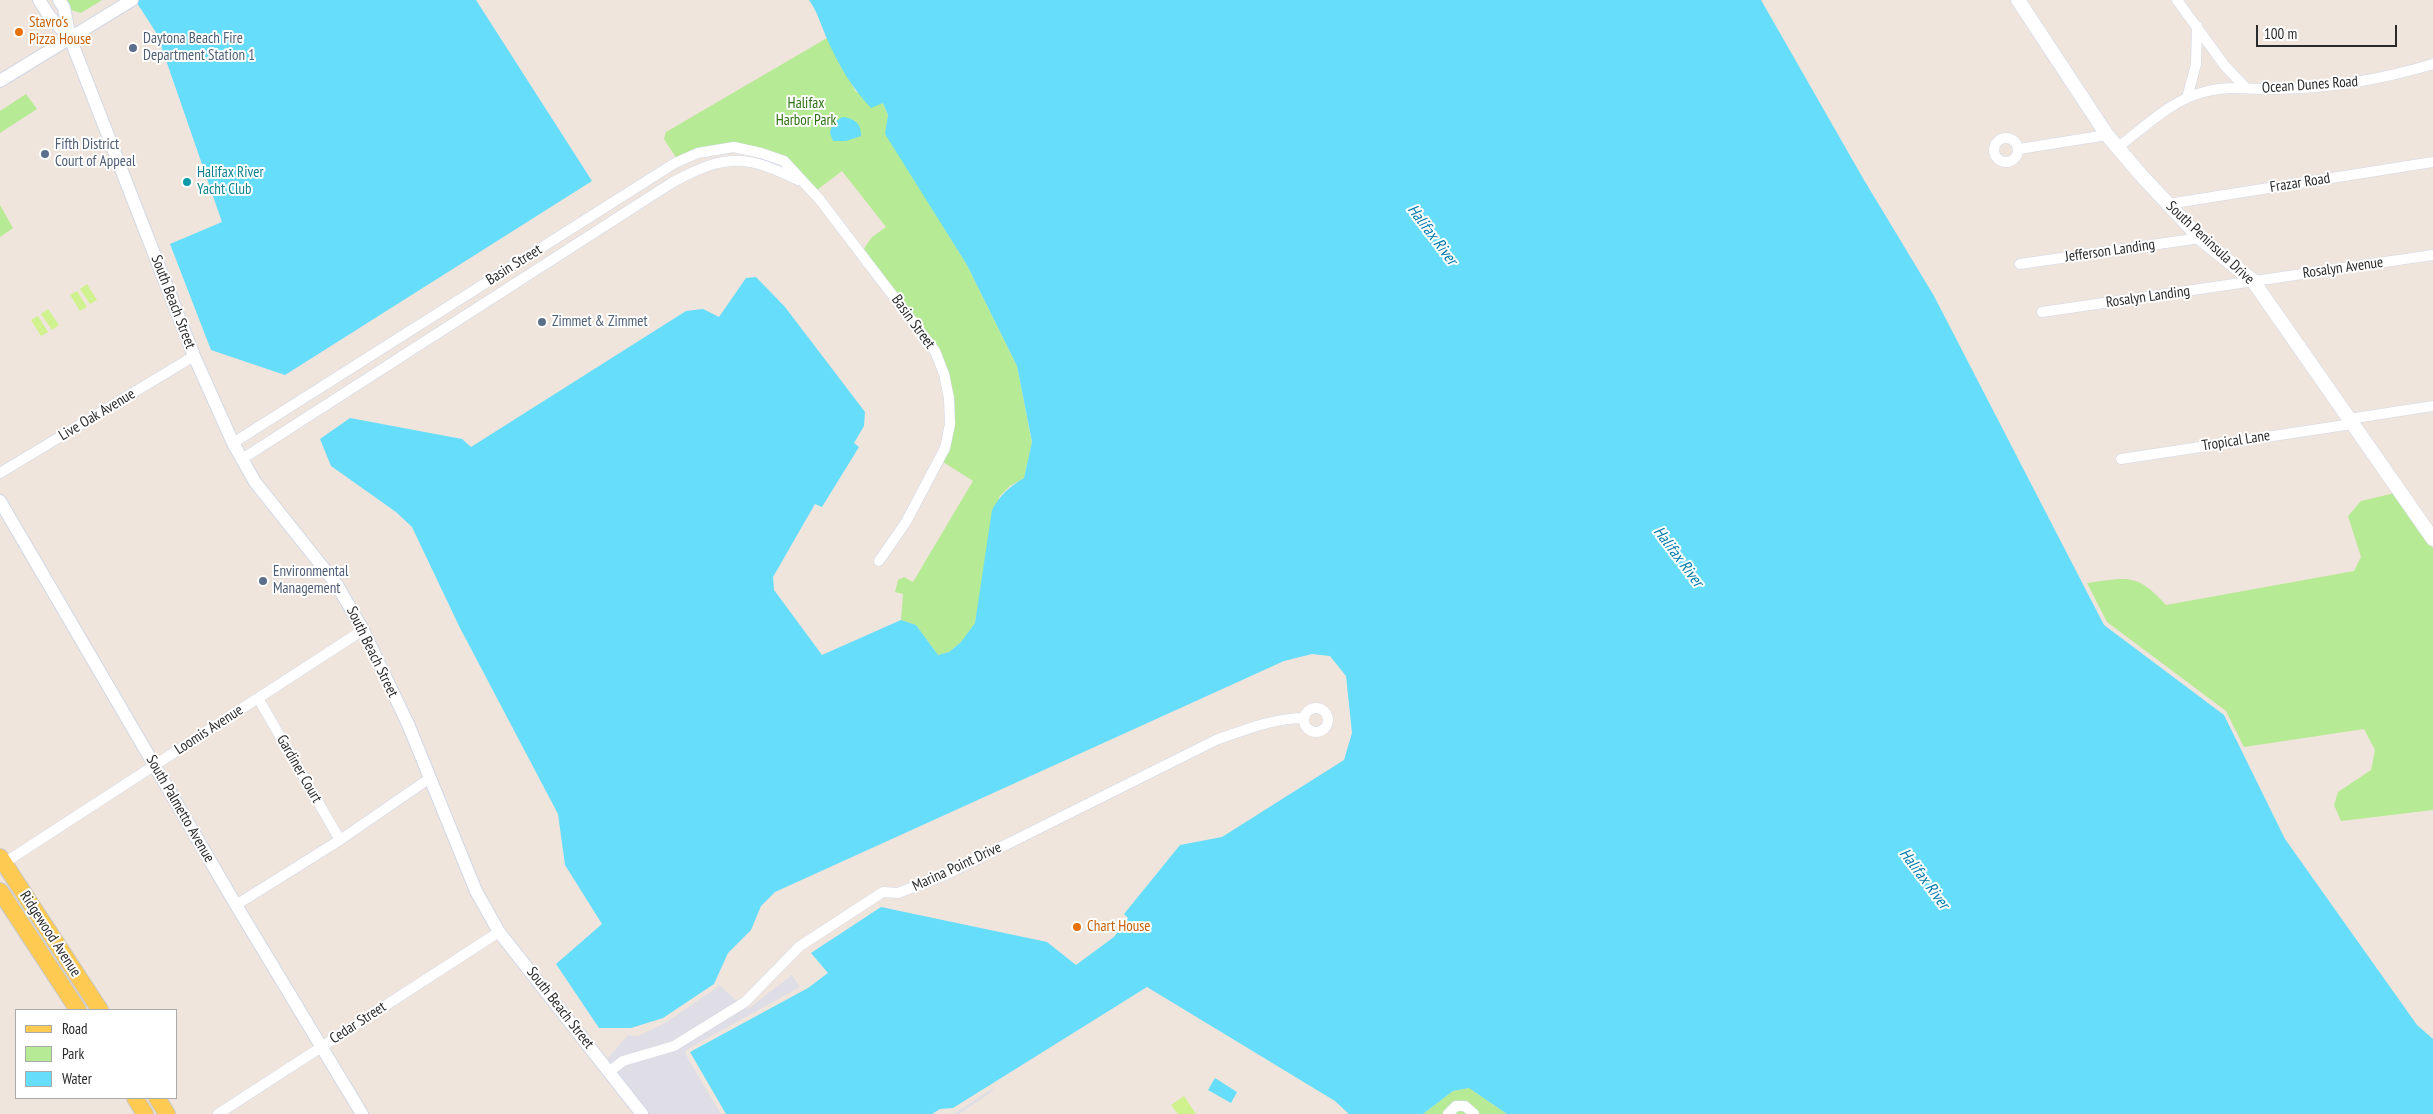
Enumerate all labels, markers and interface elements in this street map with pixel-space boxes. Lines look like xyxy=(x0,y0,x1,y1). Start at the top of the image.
place label: Stavro's Pizza House xyxy=(29,14,91,49)
scale bar xyxy=(2258,15,2399,47)
text: 100 m xyxy=(2264,24,2297,43)
marker: Stavro's Pizza House xyxy=(13,26,25,38)
place label: Daytona Beach Fire Department Station 1 xyxy=(143,30,255,65)
marker: Daytona Beach Fire Department Station 1 xyxy=(127,42,139,54)
street label: Ocean Dunes Road xyxy=(2261,73,2359,97)
park label: Halifax Harbor Park xyxy=(776,95,836,130)
place label: Fifth District Court of Appeal xyxy=(55,136,135,171)
marker: Fifth District Court of Appeal xyxy=(39,148,51,160)
place label: Halifax River Yacht Club xyxy=(197,164,264,199)
street label: Frazar Road xyxy=(2269,169,2331,197)
marker: Halifax River Yacht Club xyxy=(181,176,193,188)
street label: South Peninsula Drive xyxy=(2162,198,2258,288)
water label: Halifax River xyxy=(1403,201,1461,269)
street label: Jefferson Landing xyxy=(2064,236,2156,266)
street label: Basin Street xyxy=(483,241,545,289)
street label: South Beach Street xyxy=(147,253,199,351)
street label: Rosalyn Avenue xyxy=(2302,253,2384,283)
street label: Rosalyn Landing xyxy=(2105,282,2191,312)
street label: Basin Street xyxy=(887,292,939,352)
place label: Zimmet & Zimmet xyxy=(552,313,648,331)
marker: Zimmet & Zimmet xyxy=(536,316,548,328)
street label: Live Oak Avenue xyxy=(56,385,138,445)
street label: Tropical Lane xyxy=(2201,427,2271,455)
water label: Halifax River xyxy=(1649,523,1707,591)
place label: Environmental Management xyxy=(273,563,348,598)
marker: Environmental Management xyxy=(257,575,269,587)
street label: South Beach Street xyxy=(342,604,402,700)
street label: Loomis Avenue xyxy=(172,701,246,759)
street label: Gardiner Court xyxy=(272,732,326,806)
street label: South Palmetto Avenue xyxy=(142,752,218,866)
street label: Marina Point Drive xyxy=(910,839,1004,895)
water label: Halifax River xyxy=(1895,845,1953,913)
street label: Ridgewood Avenue xyxy=(16,888,84,980)
place label: Chart House xyxy=(1087,918,1151,936)
marker: Chart House xyxy=(1071,921,1083,933)
street label: South Beach Street xyxy=(523,964,597,1052)
street label: Cedar Street xyxy=(326,998,390,1048)
legend xyxy=(15,1009,178,1099)
text: Road xyxy=(62,1019,88,1038)
text: Park xyxy=(62,1044,84,1063)
text: Water xyxy=(62,1069,92,1088)

